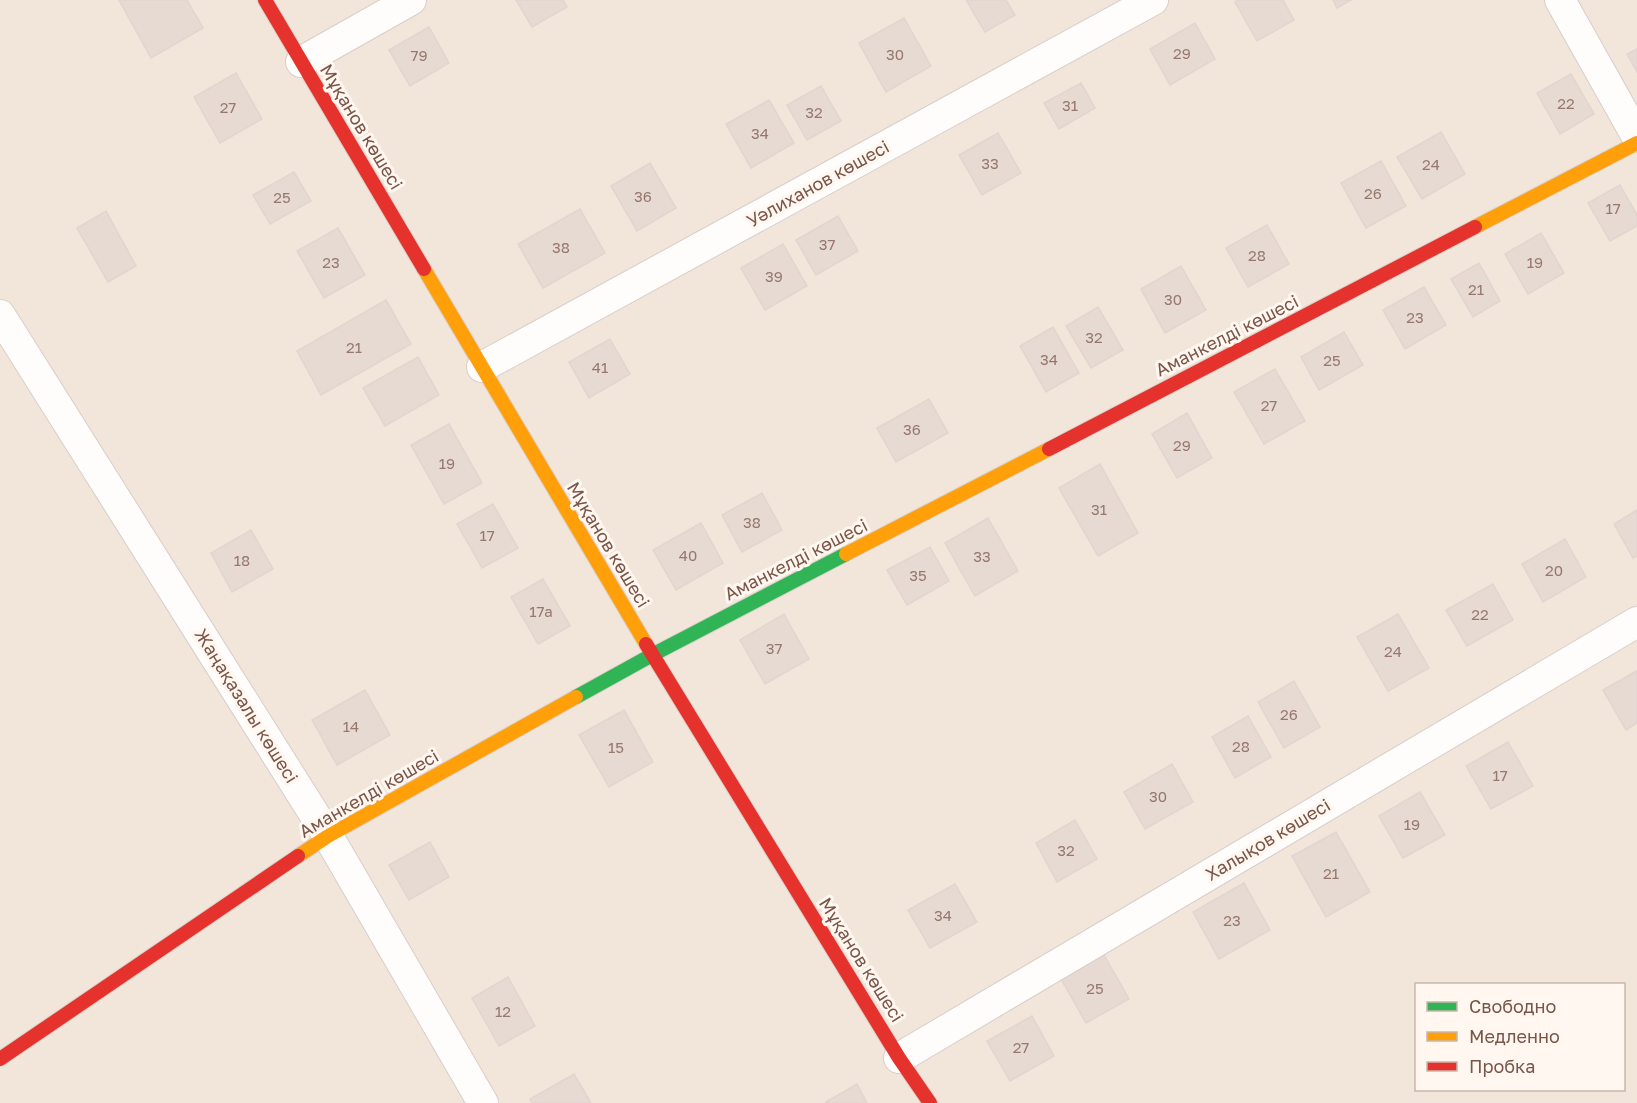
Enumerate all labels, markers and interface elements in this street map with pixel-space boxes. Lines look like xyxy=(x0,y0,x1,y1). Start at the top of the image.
house number: 29 xyxy=(1173,44,1191,62)
house number: 30 xyxy=(886,45,904,63)
house number: 79 xyxy=(410,46,428,64)
street label: Мұқанов көшесі xyxy=(315,60,408,194)
house number: 22 xyxy=(1557,94,1575,112)
house number: 31 xyxy=(1062,96,1078,114)
house number: 27 xyxy=(220,98,236,116)
house number: 32 xyxy=(805,103,823,121)
house number: 34 xyxy=(751,124,769,142)
street label: Уәлиханов көшесі xyxy=(742,135,893,231)
house number: 33 xyxy=(981,154,999,172)
house number: 24 xyxy=(1422,155,1440,173)
house number: 26 xyxy=(1364,184,1382,202)
house number: 36 xyxy=(634,187,652,205)
house number: 25 xyxy=(273,188,291,206)
house number: 17 xyxy=(1605,199,1621,217)
house number: 37 xyxy=(819,235,835,253)
house number: 38 xyxy=(552,238,570,256)
house number: 28 xyxy=(1248,246,1266,264)
house number: 23 xyxy=(322,253,340,271)
house number: 19 xyxy=(1527,253,1543,271)
house number: 39 xyxy=(765,267,783,285)
house number: 21 xyxy=(1468,280,1484,298)
street label: Аманкелді көшесі xyxy=(1151,290,1302,381)
house number: 30 xyxy=(1164,290,1182,308)
house number: 23 xyxy=(1406,308,1424,326)
house number: 32 xyxy=(1085,328,1103,346)
house number: 21 xyxy=(346,338,362,356)
house number: 34 xyxy=(1040,350,1058,368)
house number: 25 xyxy=(1323,351,1341,369)
house number: 41 xyxy=(592,358,608,376)
house number: 27 xyxy=(1261,396,1277,414)
house number: 36 xyxy=(903,420,921,438)
house number: 29 xyxy=(1173,436,1191,454)
house number: 19 xyxy=(439,454,455,472)
street label: Мұқанов көшесі xyxy=(562,478,655,612)
house number: 31 xyxy=(1091,500,1107,518)
house number: 38 xyxy=(743,513,761,531)
street label: Аманкелді көшесі xyxy=(720,514,871,605)
house number: 17 xyxy=(479,526,495,544)
house number: 40 xyxy=(679,546,697,564)
house number: 33 xyxy=(973,547,991,565)
house number: 18 xyxy=(234,551,250,569)
house number: 20 xyxy=(1545,561,1563,579)
house number: 35 xyxy=(909,566,927,584)
house number: 17а xyxy=(529,602,553,620)
house number: 22 xyxy=(1471,605,1489,623)
street label: Жаңақазалы көшесі xyxy=(190,624,303,787)
house number: 37 xyxy=(766,639,782,657)
house number: 24 xyxy=(1384,642,1402,660)
house number: 26 xyxy=(1280,705,1298,723)
house number: 14 xyxy=(343,717,359,735)
house number: 28 xyxy=(1232,737,1250,755)
house number: 15 xyxy=(608,738,624,756)
street label: Аманкелді көшесі xyxy=(295,744,442,842)
house number: 17 xyxy=(1492,766,1508,784)
house number: 30 xyxy=(1149,787,1167,805)
street label: Халықов көшесі xyxy=(1201,793,1334,885)
house number: 19 xyxy=(1404,815,1420,833)
house number: 32 xyxy=(1057,841,1075,859)
house number: 21 xyxy=(1323,864,1339,882)
street label: Мұқанов көшесі xyxy=(814,893,909,1026)
house number: 34 xyxy=(934,906,952,924)
house number: 23 xyxy=(1223,911,1241,929)
house number: 25 xyxy=(1086,979,1104,997)
legend xyxy=(1415,983,1625,1091)
text: Свободно xyxy=(1469,995,1556,1017)
house number: 12 xyxy=(495,1002,511,1020)
text: Медленно xyxy=(1469,1025,1560,1047)
house number: 27 xyxy=(1013,1038,1029,1056)
text: Пробка xyxy=(1469,1055,1535,1077)

